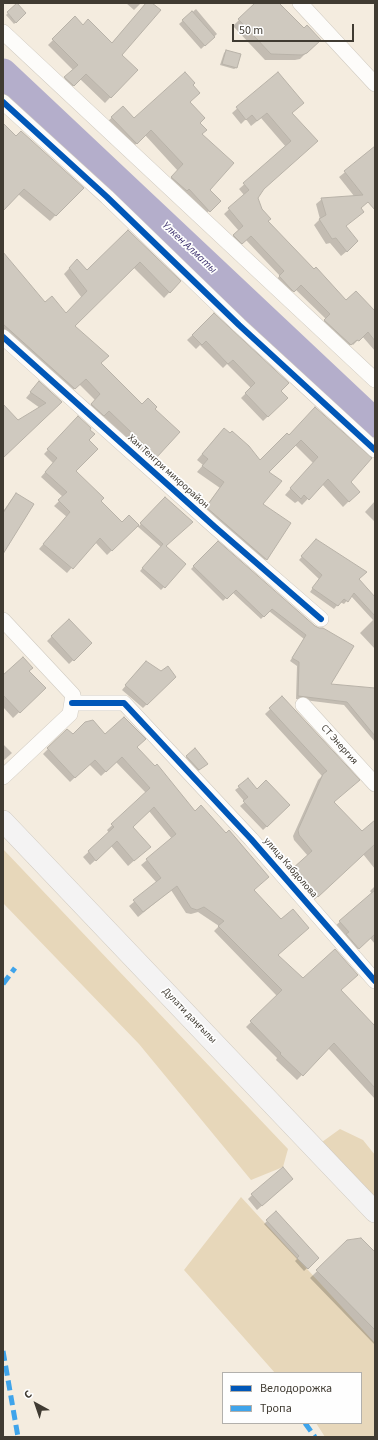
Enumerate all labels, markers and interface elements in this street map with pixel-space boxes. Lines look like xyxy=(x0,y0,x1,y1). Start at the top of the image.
scale bar xyxy=(234,16,356,42)
text: 50 m xyxy=(239,22,263,39)
water label: Үлкен Алматы xyxy=(159,219,219,277)
street label: Хан Тенгри микрорайон xyxy=(125,432,211,512)
street label: СТ Энергия xyxy=(318,723,360,767)
street label: улица Кабдолова xyxy=(261,835,319,901)
street label: Дулати даңғылы xyxy=(159,986,219,1046)
legend xyxy=(222,1372,362,1424)
text: Велодорожка xyxy=(260,1380,332,1397)
north arrow xyxy=(16,1384,56,1424)
text: С xyxy=(21,1387,35,1402)
text: Тропа xyxy=(260,1400,292,1417)

